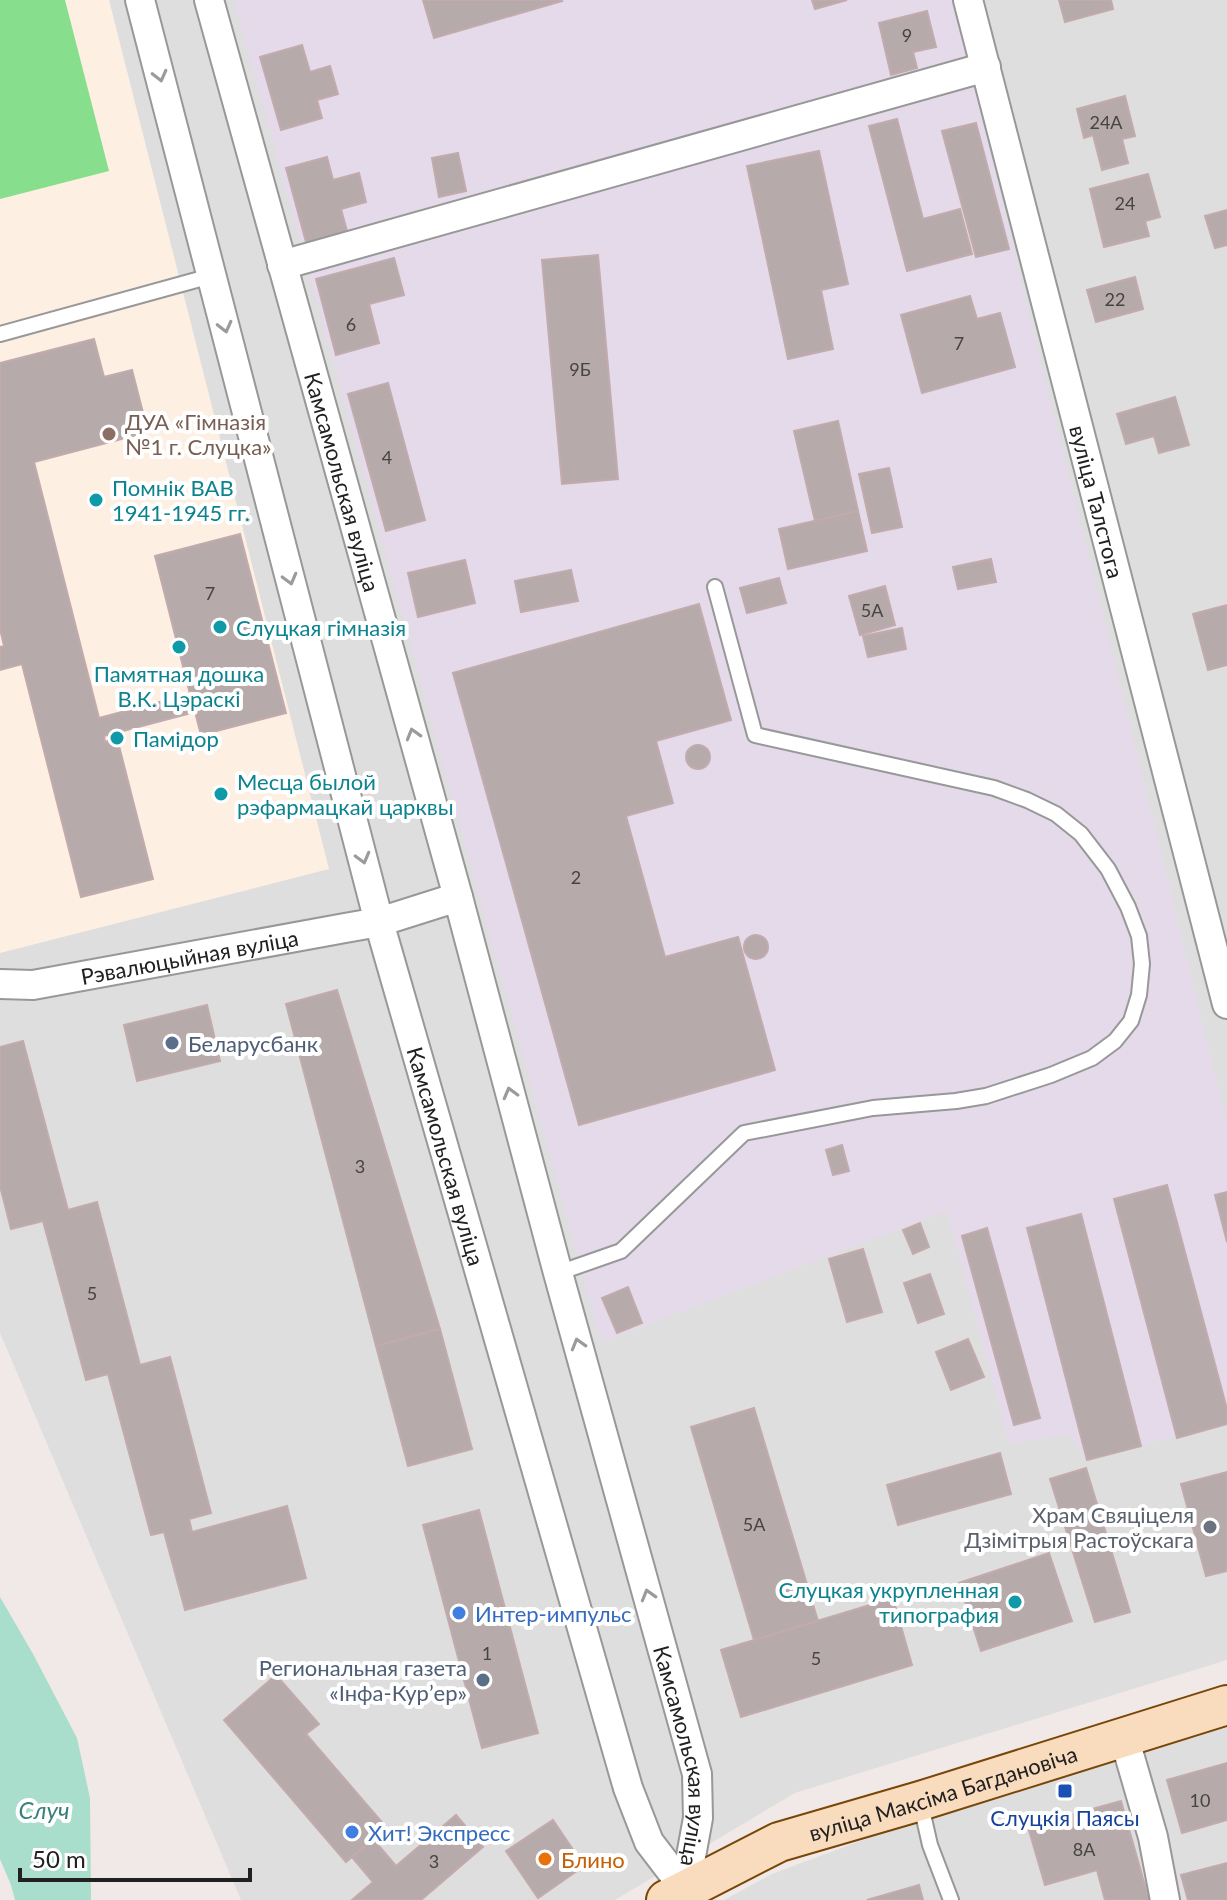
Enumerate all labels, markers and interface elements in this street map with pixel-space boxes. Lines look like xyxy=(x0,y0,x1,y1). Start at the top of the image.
house number: 9 xyxy=(902,24,912,46)
one-way arrow xyxy=(150,68,167,82)
house number: 24А xyxy=(1089,111,1123,133)
house number: 24 xyxy=(1115,192,1135,214)
house number: 22 xyxy=(1105,288,1125,310)
house number: 6 xyxy=(346,313,356,335)
one-way arrow xyxy=(215,320,232,334)
house number: 7 xyxy=(954,332,964,354)
house number: 9Б xyxy=(569,358,591,380)
street label: Камсамольская вуліца xyxy=(299,369,386,594)
place label: ДУА «Гімназія №1 г. Слуцка» xyxy=(125,408,272,460)
street label: вуліца Талстога xyxy=(1065,422,1130,581)
marker: ДУА «Гімназія №1 г. Слуцка» xyxy=(100,425,118,443)
house number: 4 xyxy=(382,446,392,468)
place label: Помнік ВАВ 1941-1945 гг. xyxy=(112,474,250,526)
marker: Помнік ВАВ 1941-1945 гг. xyxy=(87,491,105,509)
one-way arrow xyxy=(280,572,297,585)
house number: 7 xyxy=(205,582,215,604)
house number: 5А xyxy=(861,599,884,621)
place label: Слуцкая гімназія xyxy=(236,614,406,641)
marker: Слуцкая гімназія xyxy=(211,618,229,636)
marker: Памятная дошка В.К. Цэраскі xyxy=(170,638,188,656)
place label: Памятная дошка В.К. Цэраскі xyxy=(94,660,264,712)
place label: Памідор xyxy=(133,725,219,752)
one-way arrow xyxy=(405,728,422,742)
marker: Памідор xyxy=(108,729,126,747)
place label: Месца былой рэфармацкай царквы xyxy=(237,768,454,820)
marker: Месца былой рэфармацкай царквы xyxy=(212,785,230,803)
one-way arrow xyxy=(353,850,370,864)
house number: 2 xyxy=(571,866,581,888)
street label: Рэвалюцыйная вуліца xyxy=(78,923,300,990)
place label: Беларусбанк xyxy=(188,1030,319,1057)
marker: Беларусбанк xyxy=(163,1034,181,1052)
street label: Камсамольская вуліца xyxy=(402,1044,491,1269)
one-way arrow xyxy=(503,1087,519,1101)
house number: 3 xyxy=(355,1155,365,1177)
house number: 5 xyxy=(87,1282,97,1304)
one-way arrow xyxy=(570,1338,587,1352)
place label: Храм Свяціцеля Дзімітрыя Растоўскага xyxy=(964,1501,1194,1553)
house number: 5А xyxy=(743,1513,766,1535)
marker: Храм Свяціцеля Дзімітрыя Растоўскага xyxy=(1201,1518,1219,1536)
place label: Слуцкая укрупленная типография xyxy=(778,1576,999,1628)
one-way arrow xyxy=(640,1588,657,1602)
marker: Слуцкая укрупленная типография xyxy=(1006,1593,1024,1611)
place label: Интер-импульс xyxy=(475,1600,632,1627)
marker: Интер-импульс xyxy=(450,1604,468,1622)
house number: 1 xyxy=(482,1642,492,1664)
street label: Камсамольская вуліца xyxy=(648,1642,712,1869)
house number: 5 xyxy=(811,1647,821,1669)
place label: Региональная газета «Інфа-Курʼер» xyxy=(259,1654,467,1706)
marker: Региональная газета «Інфа-Курʼер» xyxy=(474,1671,492,1689)
street label: вуліца Максіма Багдановіча xyxy=(805,1739,1080,1846)
marker: Слуцкія Паясы xyxy=(1056,1782,1074,1800)
house number: 10 xyxy=(1190,1789,1210,1811)
water label: Случ xyxy=(19,1795,70,1824)
place label: Слуцкія Паясы xyxy=(990,1804,1140,1831)
place label: Хит! Экспресс xyxy=(368,1819,511,1846)
marker: Хит! Экспресс xyxy=(343,1823,361,1841)
scale bar xyxy=(20,1832,250,1882)
house number: 8А xyxy=(1073,1838,1096,1860)
text: 50 m xyxy=(32,1844,86,1873)
place label: Блино xyxy=(561,1846,625,1873)
house number: 3 xyxy=(429,1850,439,1872)
marker: Блино xyxy=(536,1850,554,1868)

